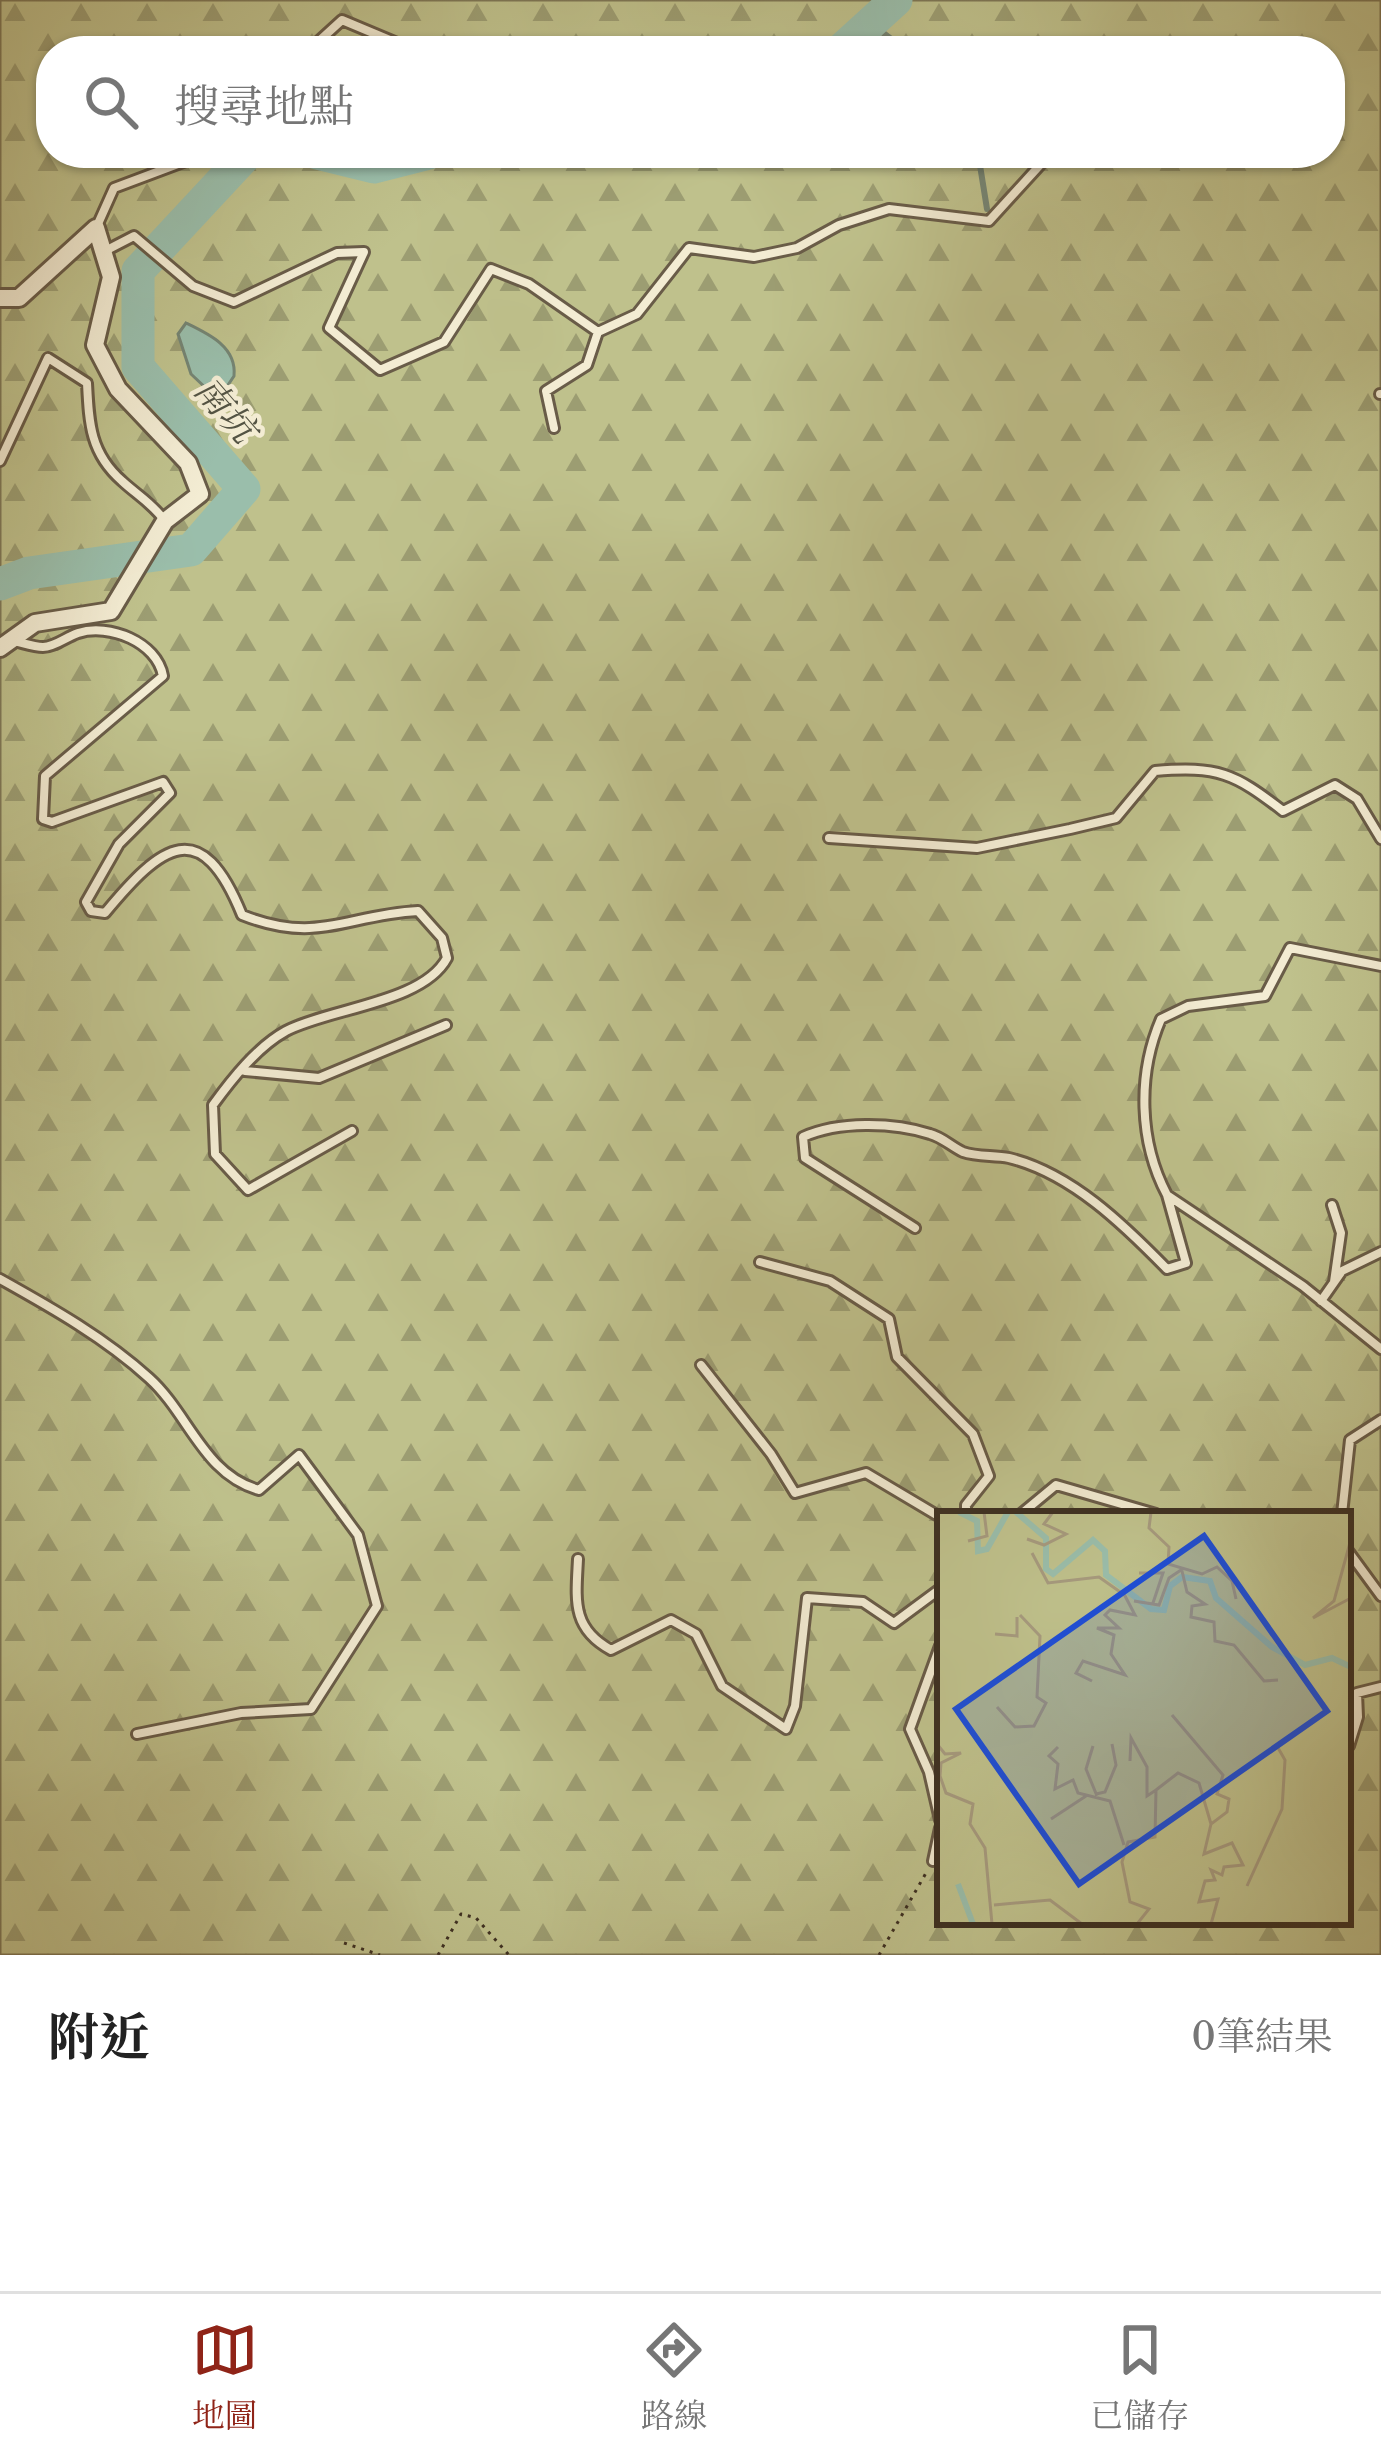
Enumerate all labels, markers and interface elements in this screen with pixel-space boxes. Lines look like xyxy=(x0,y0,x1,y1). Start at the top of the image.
search box xyxy=(36,36,1345,168)
icon: search xyxy=(78,69,144,135)
text: 搜尋地點 xyxy=(174,78,354,134)
water label: 南坑 xyxy=(186,367,269,454)
inset map xyxy=(937,1511,1351,1925)
text: 附近 xyxy=(48,2006,150,2068)
text: 0筆結果 xyxy=(1191,2012,1333,2060)
tab: 地圖 xyxy=(192,2317,258,2436)
tab: 路線 xyxy=(641,2317,707,2436)
tab: 已儲存 xyxy=(1090,2317,1189,2436)

